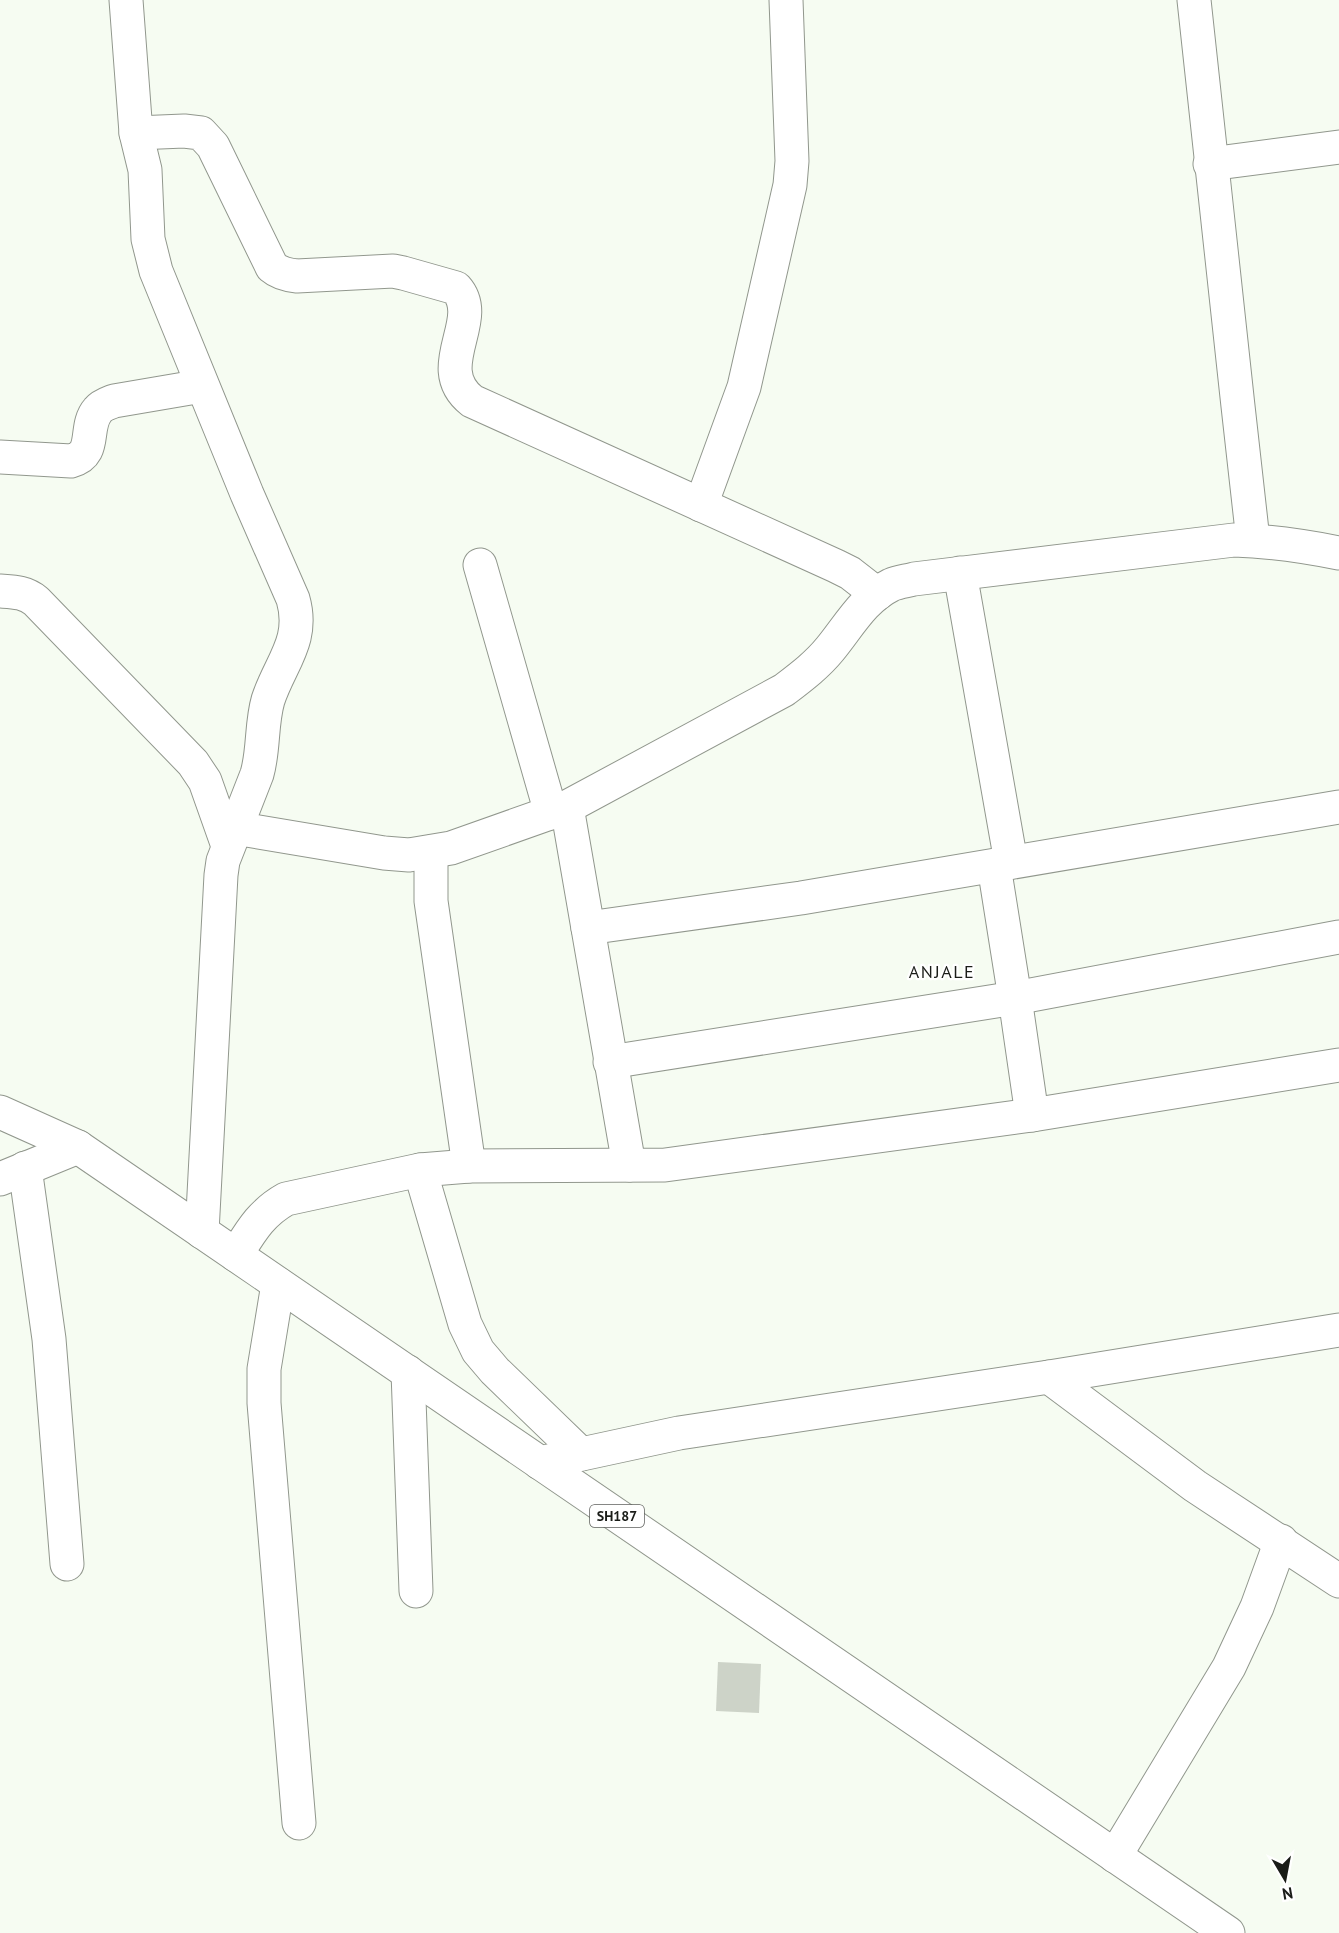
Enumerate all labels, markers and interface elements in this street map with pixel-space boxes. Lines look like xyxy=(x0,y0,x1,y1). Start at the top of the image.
district label: ANJALE xyxy=(909,960,975,983)
road number: SH187 xyxy=(590,1505,644,1527)
north arrow xyxy=(1255,1849,1315,1909)
text: N xyxy=(1281,1883,1295,1905)

